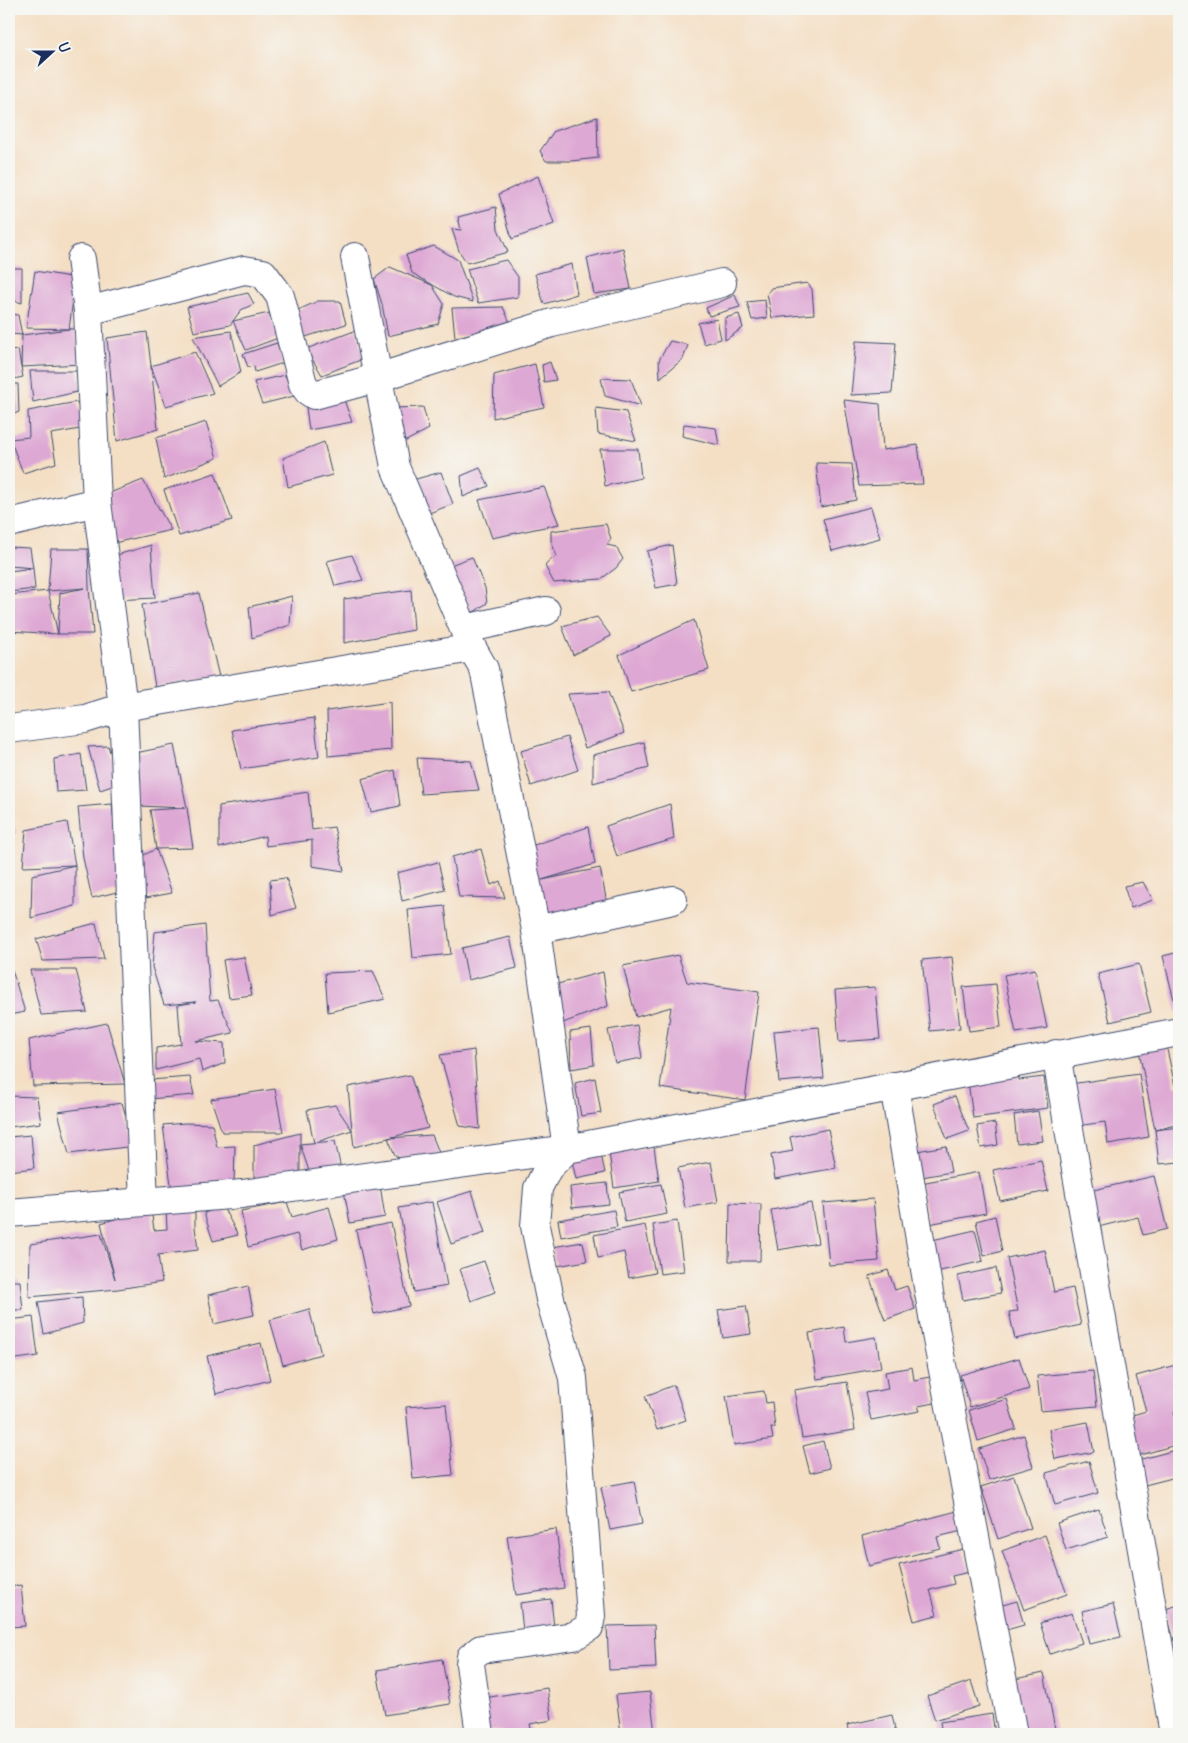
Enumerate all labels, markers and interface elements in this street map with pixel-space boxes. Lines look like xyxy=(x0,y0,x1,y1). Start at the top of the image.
north arrow xyxy=(28,28,78,78)
text: U xyxy=(54,40,74,55)

